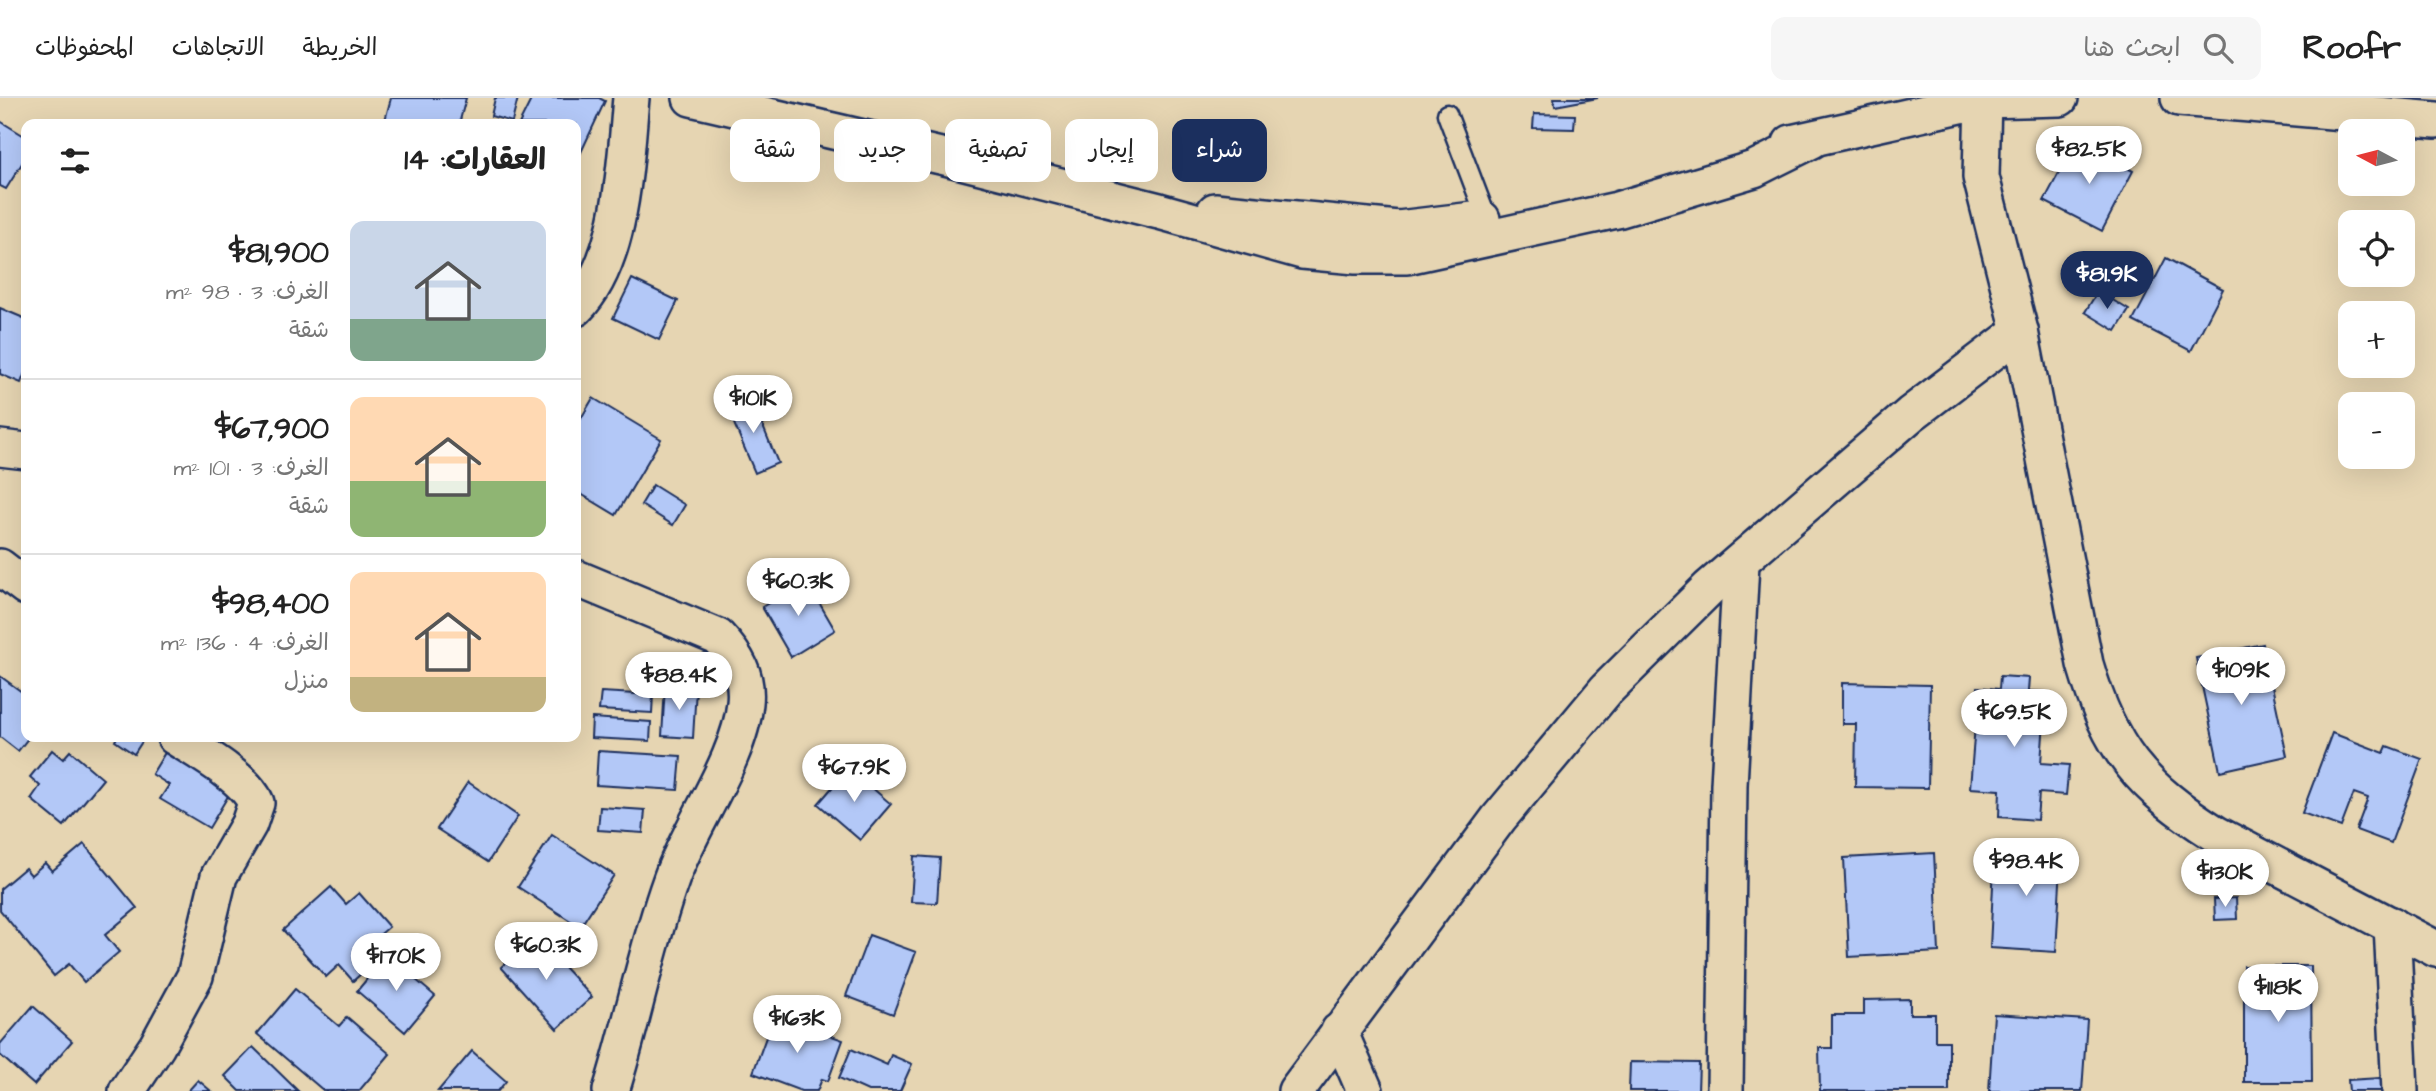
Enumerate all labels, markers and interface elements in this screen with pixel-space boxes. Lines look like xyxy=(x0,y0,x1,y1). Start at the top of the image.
search box xyxy=(1771,17,2261,80)
text: Roofr xyxy=(2303,25,2401,71)
icon: search xyxy=(2199,29,2237,67)
text: ابحث هنا xyxy=(2083,30,2181,66)
text: المحفوظات xyxy=(35,31,134,65)
text: الاتجاهات xyxy=(172,31,265,65)
text: الخريطة xyxy=(303,31,377,65)
chip: شقة xyxy=(730,119,820,182)
chip: جديد xyxy=(834,119,931,182)
chip: تصفية xyxy=(945,119,1051,182)
chip: إيجار xyxy=(1065,119,1158,182)
chip: شراء xyxy=(1172,119,1267,182)
north arrow xyxy=(2338,119,2415,196)
map controls xyxy=(2338,119,2415,469)
pin: $82.5K xyxy=(2032,126,2146,186)
text: $82.5K xyxy=(2052,133,2126,165)
text: العقارات: 14 xyxy=(404,139,546,181)
icon: filters xyxy=(56,142,94,180)
button: locate xyxy=(2338,210,2415,287)
text: $81,900 xyxy=(229,232,329,274)
icon: home xyxy=(406,249,490,333)
pin: $81.9K xyxy=(2050,252,2164,311)
text: $81.9K xyxy=(2077,258,2137,290)
text: الغرف: 3 · 98 m² xyxy=(166,276,329,308)
button: + xyxy=(2338,301,2415,378)
text: شقة xyxy=(289,314,329,346)
pin: $101K xyxy=(704,376,802,435)
text: $101K xyxy=(729,382,777,414)
button: − xyxy=(2338,392,2415,469)
text: $67,900 xyxy=(215,408,329,450)
icon: home xyxy=(406,425,490,509)
text: الغرف: 3 · 101 m² xyxy=(173,452,329,484)
text: شقة xyxy=(289,490,329,522)
pin: $60.3K xyxy=(741,559,855,618)
text: $60.3K xyxy=(763,565,833,597)
text: $98,400 xyxy=(212,583,329,625)
icon: home xyxy=(406,600,490,684)
text: الغرف: 4 · 136 m² xyxy=(161,627,329,659)
pin: $109K xyxy=(2192,648,2290,707)
pin: $88.4K xyxy=(622,652,736,712)
text: $109K xyxy=(2212,654,2270,686)
text: $88.4K xyxy=(641,659,717,691)
text: منزل xyxy=(284,665,329,697)
pin: $69.5K xyxy=(1957,690,2071,749)
text: $69.5K xyxy=(1977,696,2051,728)
pin: $67.9K xyxy=(797,744,911,804)
text: $67.9K xyxy=(818,751,890,783)
pin: $98.4K xyxy=(1969,838,2083,898)
text: $98.4K xyxy=(1989,845,2063,877)
pin: $130K xyxy=(2176,850,2274,909)
text: $130K xyxy=(2197,856,2253,888)
pin: $60.3K xyxy=(489,922,603,982)
text: $60.3K xyxy=(511,929,581,961)
pin: $170K xyxy=(347,934,445,993)
text: $170K xyxy=(367,940,425,972)
pin: $118K xyxy=(2229,964,2327,1024)
text: $118K xyxy=(2254,971,2302,1003)
pin: $163K xyxy=(748,996,846,1055)
text: $163K xyxy=(769,1002,825,1034)

